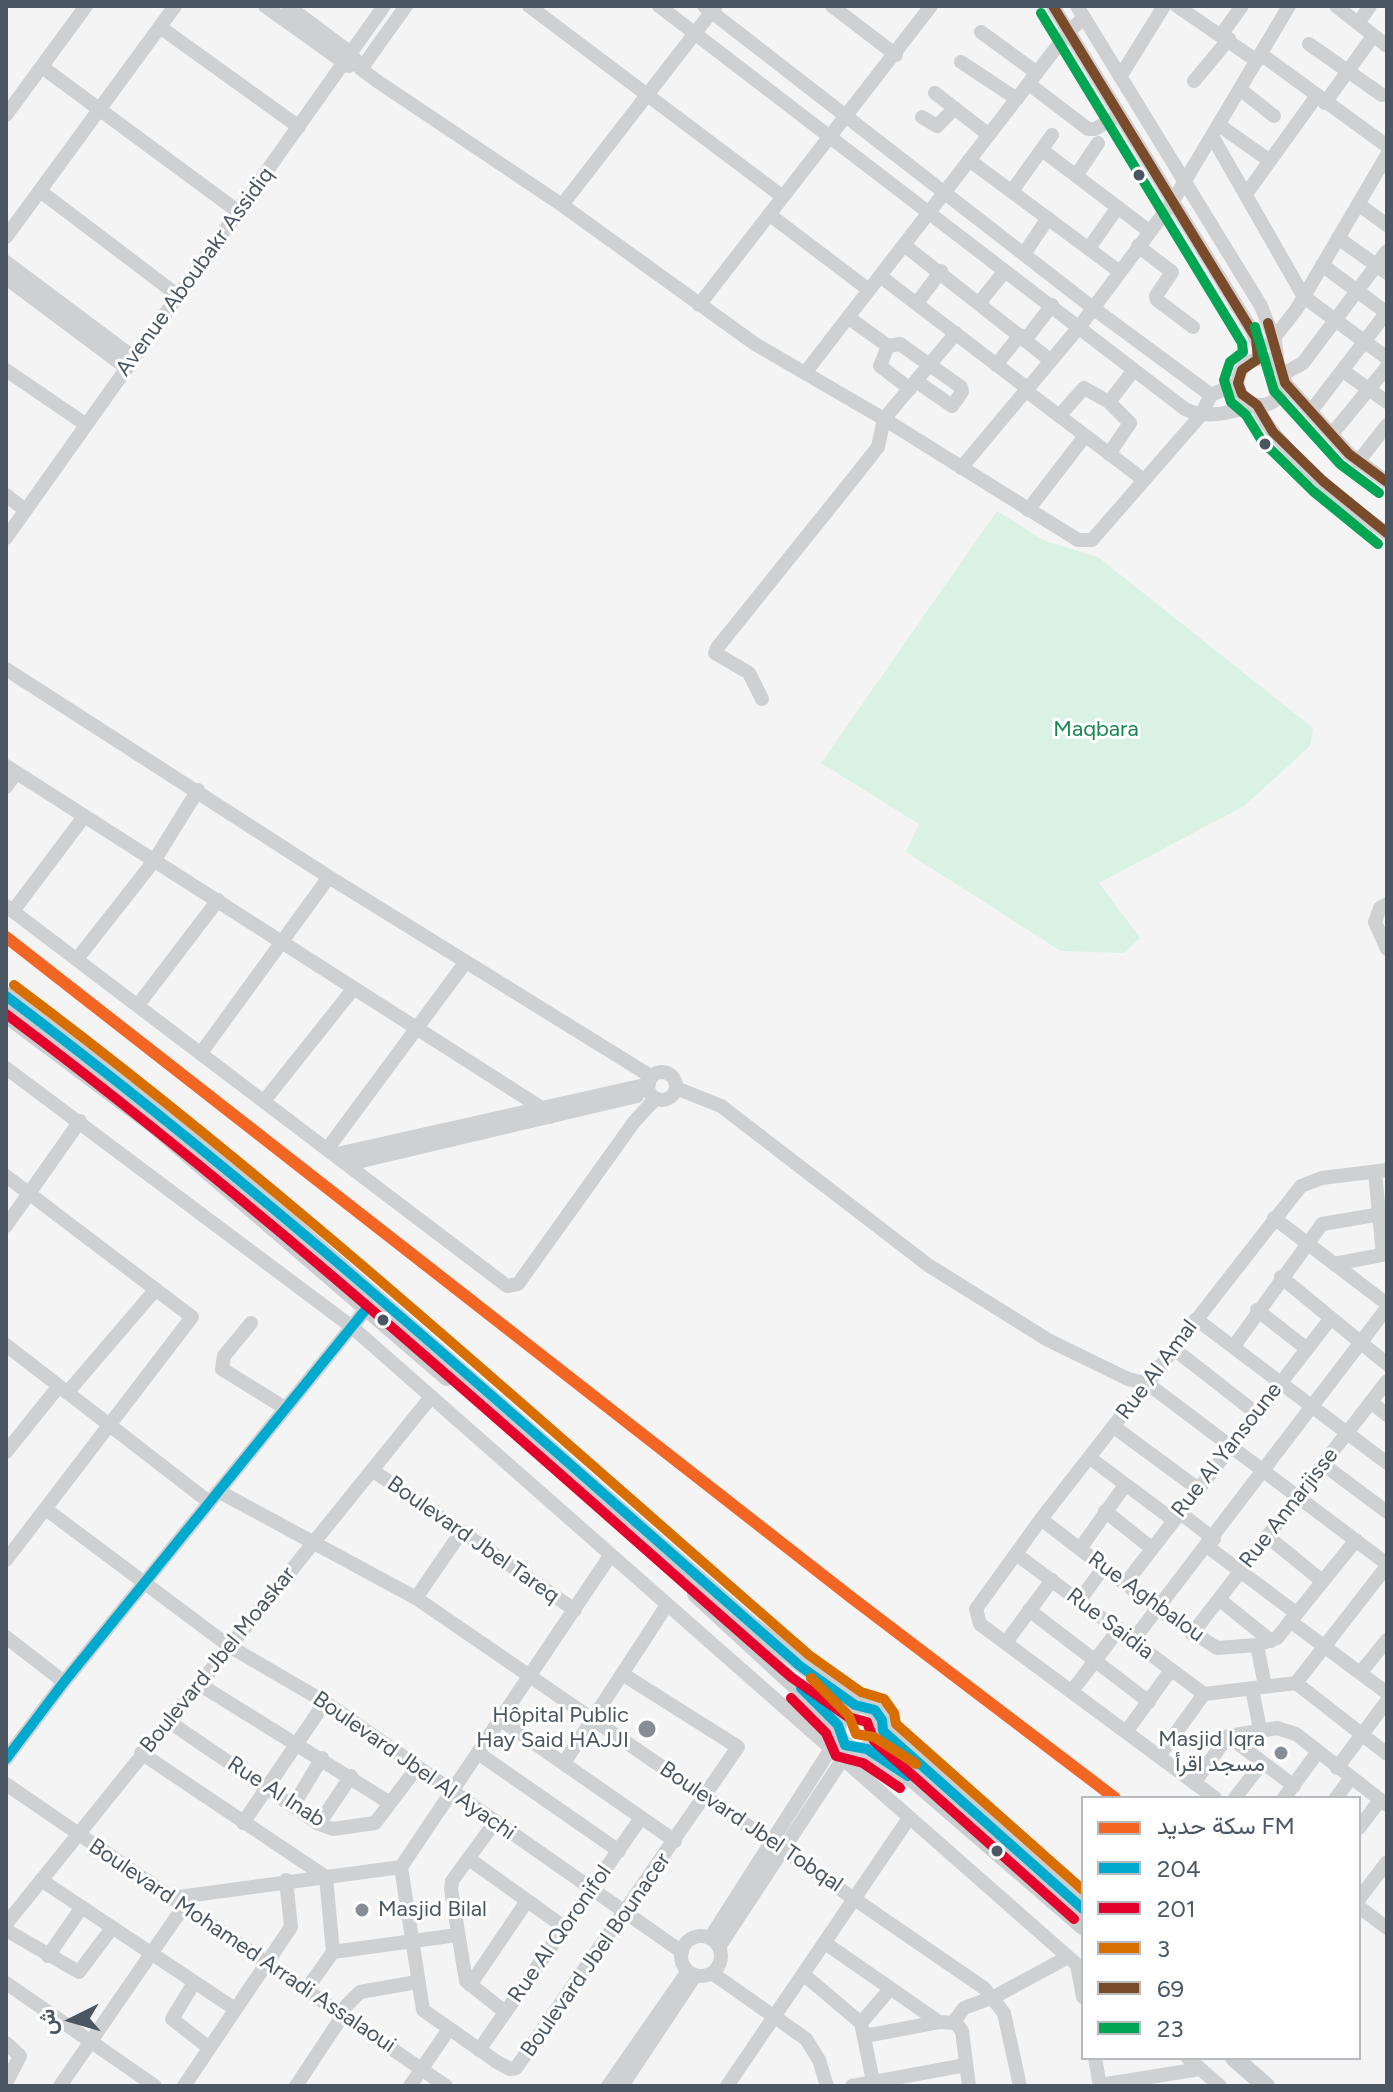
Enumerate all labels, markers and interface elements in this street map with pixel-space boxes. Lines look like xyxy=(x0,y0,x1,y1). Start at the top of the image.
street label: Avenue Aboubakr Assidiq xyxy=(110,163,280,381)
unlabelled marker xyxy=(1131,167,1147,183)
unlabelled marker xyxy=(1257,436,1273,452)
park label: Maqbara xyxy=(1053,717,1139,743)
unlabelled marker xyxy=(375,1312,391,1328)
street label: Rue Al Amal xyxy=(1111,1315,1203,1425)
street label: Rue Al Yansoune xyxy=(1166,1377,1288,1523)
street label: Rue Annarjisse xyxy=(1234,1443,1344,1573)
street label: Boulevard Jbel Tareq xyxy=(382,1471,564,1609)
street label: Rue Aghbalou xyxy=(1083,1546,1209,1648)
street label: Boulevard Jbel Moaskar xyxy=(135,1562,301,1758)
street label: Rue Saidia xyxy=(1061,1583,1159,1665)
street label: Boulevard Jbel Al Ayachi xyxy=(308,1686,520,1846)
place label: Hôpital Public Hay Said HAJJI xyxy=(476,1703,629,1754)
marker: Hôpital Public Hay Said HAJJI xyxy=(636,1718,658,1740)
place label: Masjid Iqra مسجد اقرأ xyxy=(1158,1727,1265,1778)
marker: Masjid Iqra مسجد اقرأ xyxy=(1272,1744,1290,1762)
street label: Rue Al Inab xyxy=(222,1751,330,1833)
street label: Boulevard Jbel Tobqal xyxy=(655,1756,847,1898)
legend xyxy=(1081,1796,1361,2060)
text: سكة حديد FM xyxy=(1157,1811,1295,1840)
street label: Boulevard Mohamed Arradi Assalaoui xyxy=(84,1833,400,2059)
unlabelled marker xyxy=(989,1843,1005,1859)
street label: Boulevard Jbel Bounacer xyxy=(515,1848,677,2062)
text: 204 xyxy=(1157,1854,1201,1883)
street label: Rue Al Qoronifol xyxy=(503,1860,617,2008)
text: 201 xyxy=(1157,1894,1196,1923)
place label: Masjid Bilal xyxy=(378,1897,487,1923)
marker: Masjid Bilal xyxy=(353,1901,371,1919)
text: 3 xyxy=(1157,1934,1170,1963)
text: 69 xyxy=(1157,1974,1184,2003)
north arrow xyxy=(32,1980,112,2060)
text: ش xyxy=(33,2008,62,2036)
text: 23 xyxy=(1157,2014,1183,2043)

